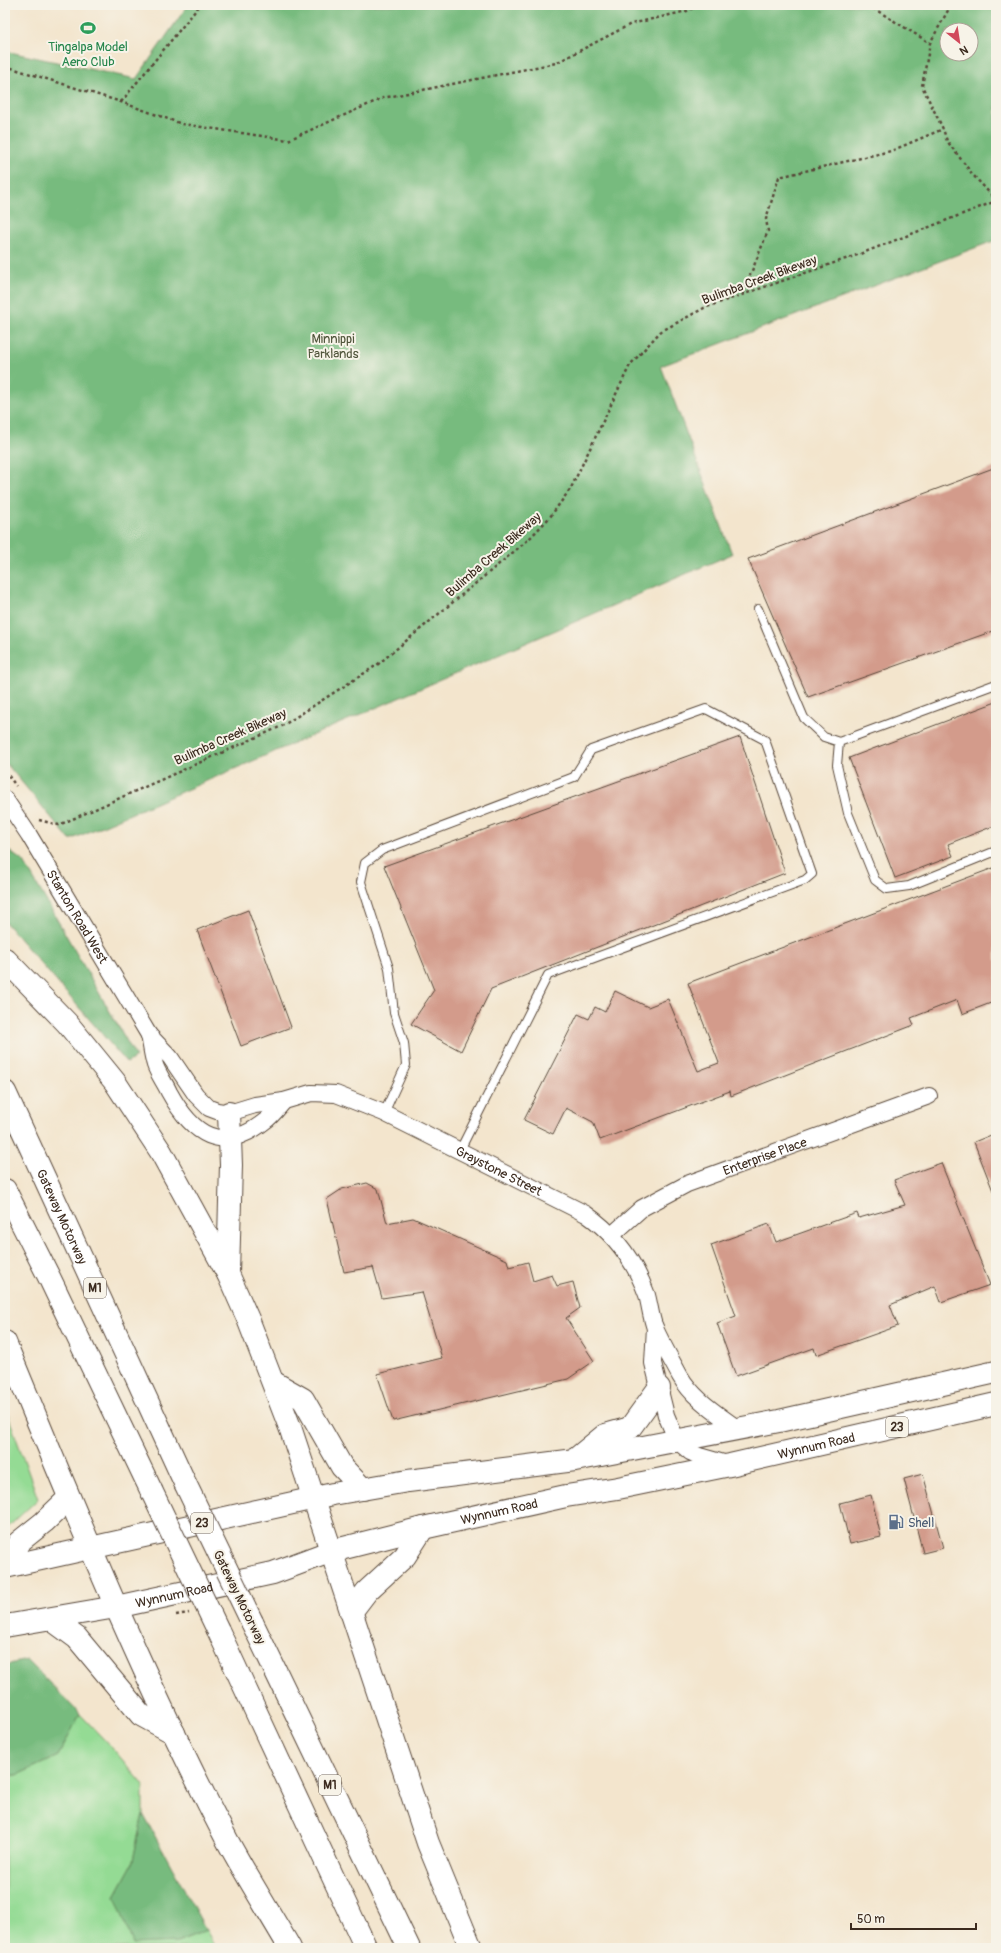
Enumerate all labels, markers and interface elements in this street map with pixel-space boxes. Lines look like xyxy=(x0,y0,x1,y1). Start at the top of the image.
sports icon: Tingalpa Model Aero Club xyxy=(79,19,97,37)
north arrow xyxy=(939,22,979,62)
place label: Tingalpa Model Aero Club xyxy=(48,39,128,70)
text: N xyxy=(957,43,970,58)
street label: Bulimba Creek Bikeway xyxy=(700,252,819,308)
park label: Minnippi Parklands xyxy=(307,331,359,362)
street label: Bulimba Creek Bikeway xyxy=(443,509,545,601)
street label: Bulimba Creek Bikeway xyxy=(172,705,289,769)
street label: Stanton Road West xyxy=(43,867,111,967)
street label: Enterprise Place xyxy=(721,1134,810,1179)
street label: Graystone Street xyxy=(453,1143,545,1200)
street label: Gateway Motorway xyxy=(33,1167,90,1267)
road number: M1 xyxy=(84,1278,106,1298)
road number: 23 xyxy=(886,1417,908,1437)
street label: Wynnum Road xyxy=(776,1430,857,1463)
street label: Wynnum Road xyxy=(459,1496,539,1528)
road number: 23 xyxy=(191,1513,213,1533)
fuel station icon: Shell xyxy=(887,1513,905,1531)
place label: Shell xyxy=(908,1515,934,1531)
street label: Gateway Motorway xyxy=(209,1548,269,1647)
street label: Wynnum Road xyxy=(134,1579,214,1612)
road number: M1 xyxy=(319,1775,341,1795)
scale bar xyxy=(851,1905,976,1931)
text: 50 m xyxy=(857,1912,885,1927)

